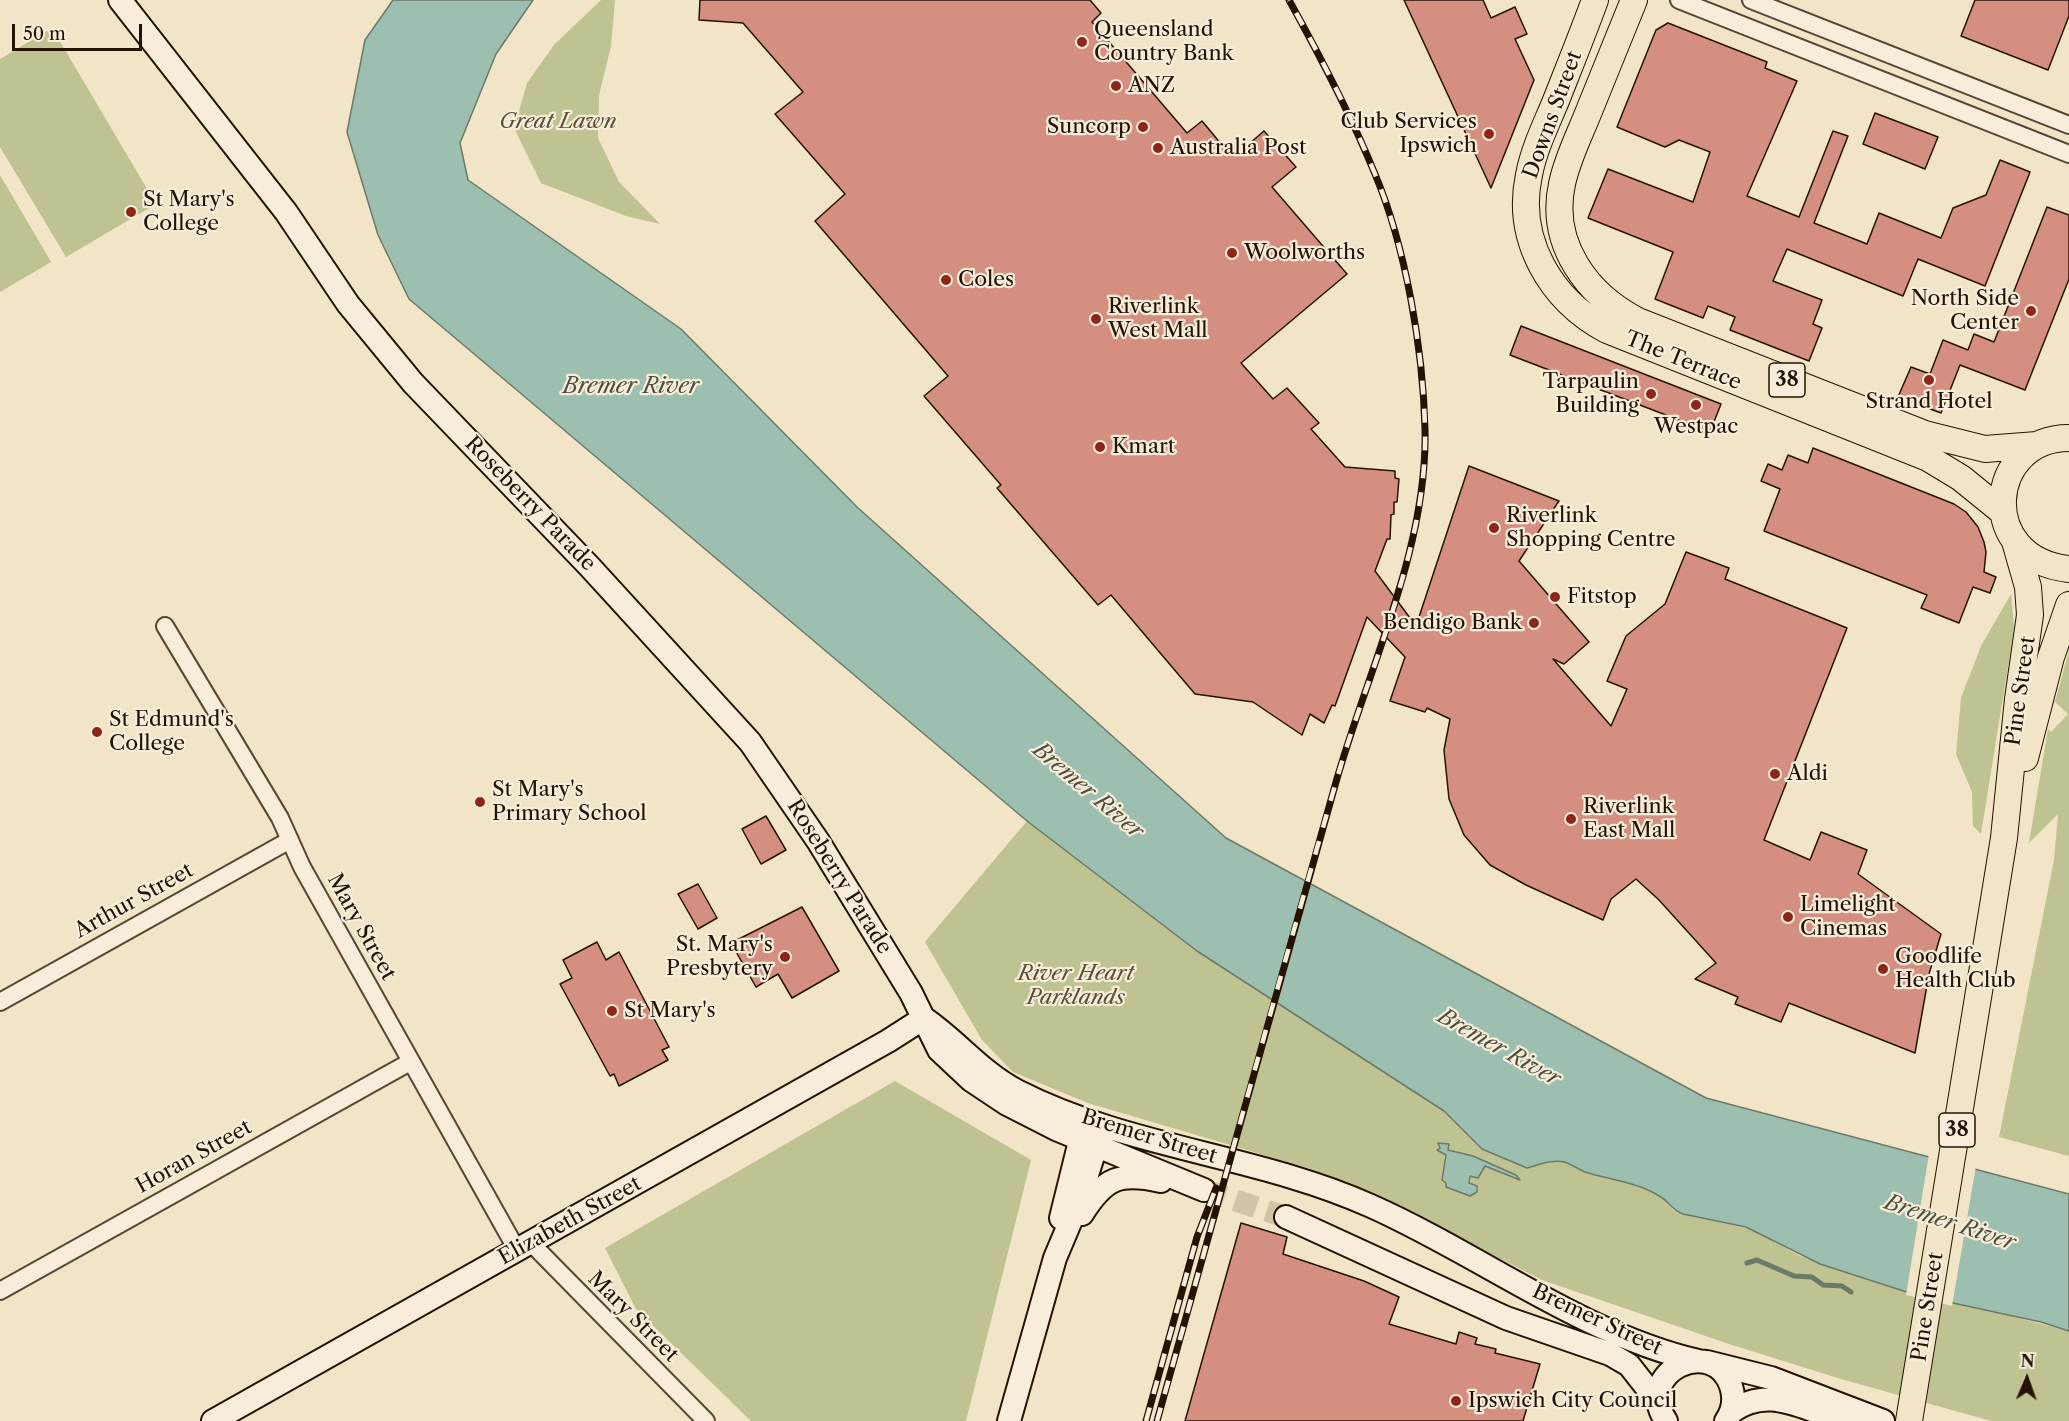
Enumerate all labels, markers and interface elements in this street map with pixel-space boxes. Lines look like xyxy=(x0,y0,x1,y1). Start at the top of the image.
scale bar xyxy=(15,12,146,50)
place label: Queensland Country Bank xyxy=(1094,17,1234,67)
text: 50 m xyxy=(23,23,66,45)
marker: Queensland Country Bank xyxy=(1075,35,1089,49)
street label: Downs Street xyxy=(1518,48,1588,182)
place label: ANZ xyxy=(1128,73,1175,99)
marker: ANZ xyxy=(1109,79,1123,93)
park label: Great Lawn xyxy=(499,109,617,135)
place label: Club Services Ipswich xyxy=(1341,109,1477,159)
place label: Suncorp xyxy=(1047,114,1131,140)
marker: Suncorp xyxy=(1136,120,1150,134)
marker: Club Services Ipswich xyxy=(1482,127,1496,141)
place label: Australia Post xyxy=(1170,135,1306,161)
marker: Australia Post xyxy=(1151,141,1165,155)
place label: St Mary's College xyxy=(143,187,235,237)
marker: St Mary's College xyxy=(124,205,138,219)
place label: Woolworths xyxy=(1244,240,1365,266)
marker: Woolworths xyxy=(1225,246,1239,260)
place label: Coles xyxy=(958,267,1014,293)
marker: Coles xyxy=(939,273,953,287)
place label: North Side Center xyxy=(1911,286,2019,336)
place label: Riverlink West Mall xyxy=(1108,294,1208,344)
marker: North Side Center xyxy=(2024,304,2038,318)
marker: Riverlink West Mall xyxy=(1089,312,1103,326)
street label: The Terrace xyxy=(1621,326,1745,396)
road number: 38 xyxy=(1769,363,1805,397)
place label: Tarpaulin Building xyxy=(1543,369,1639,419)
marker: Strand Hotel xyxy=(1922,373,1936,387)
water label: Bremer River xyxy=(563,374,699,400)
marker: Tarpaulin Building xyxy=(1644,387,1658,401)
place label: Strand Hotel xyxy=(1865,389,1993,415)
marker: Westpac xyxy=(1689,398,1703,412)
place label: Westpac xyxy=(1654,414,1738,440)
street label: Roseberry Parade xyxy=(459,431,601,577)
place label: Kmart xyxy=(1112,434,1175,460)
marker: Kmart xyxy=(1093,440,1107,454)
place label: Riverlink Shopping Centre xyxy=(1506,503,1676,553)
marker: Riverlink Shopping Centre xyxy=(1487,521,1501,535)
place label: Fitstop xyxy=(1567,584,1637,610)
marker: Fitstop xyxy=(1548,590,1562,604)
place label: Bendigo Bank xyxy=(1383,610,1522,636)
marker: Bendigo Bank xyxy=(1527,616,1541,630)
street label: Pine Street xyxy=(2001,635,2041,747)
place label: St Edmund's College xyxy=(109,707,234,757)
marker: St Edmund's College xyxy=(90,725,104,739)
water label: Bremer River xyxy=(1027,737,1149,845)
place label: Aldi xyxy=(1787,761,1828,787)
marker: Aldi xyxy=(1768,767,1782,781)
place label: St Mary's Primary School xyxy=(492,777,647,827)
place label: Riverlink East Mall xyxy=(1583,794,1675,844)
marker: St Mary's Primary School xyxy=(473,795,487,809)
street label: Roseberry Parade xyxy=(781,795,897,959)
marker: Riverlink East Mall xyxy=(1564,812,1578,826)
street label: Arthur Street xyxy=(70,858,198,944)
street label: Mary Street xyxy=(321,869,401,985)
place label: Limelight Cinemas xyxy=(1800,892,1896,942)
marker: Limelight Cinemas xyxy=(1781,910,1795,924)
place label: St. Mary's Presbytery xyxy=(666,932,773,982)
place label: Goodlife Health Club xyxy=(1895,944,2016,994)
marker: St. Mary's Presbytery xyxy=(778,950,792,964)
park label: River Heart Parklands xyxy=(1018,961,1134,1011)
marker: Goodlife Health Club xyxy=(1876,962,1890,976)
place label: St Mary's xyxy=(624,998,716,1024)
water label: Bremer River xyxy=(1433,1003,1565,1093)
marker: St Mary's xyxy=(605,1004,619,1018)
street label: Bremer Street xyxy=(1078,1104,1220,1170)
road number: 38 xyxy=(1939,1113,1975,1147)
street label: Horan Street xyxy=(132,1115,256,1199)
street label: Elizabeth Street xyxy=(494,1171,646,1271)
water label: Bremer River xyxy=(1881,1189,2019,1257)
street label: Pine Street xyxy=(1907,1251,1949,1363)
street label: Mary Street xyxy=(582,1266,684,1368)
street label: Bremer Street xyxy=(1528,1279,1666,1361)
north arrow xyxy=(1997,1349,2057,1409)
text: N xyxy=(2020,1351,2035,1371)
place label: Ipswich City Council xyxy=(1468,1388,1677,1414)
marker: Ipswich City Council xyxy=(1449,1394,1463,1408)

